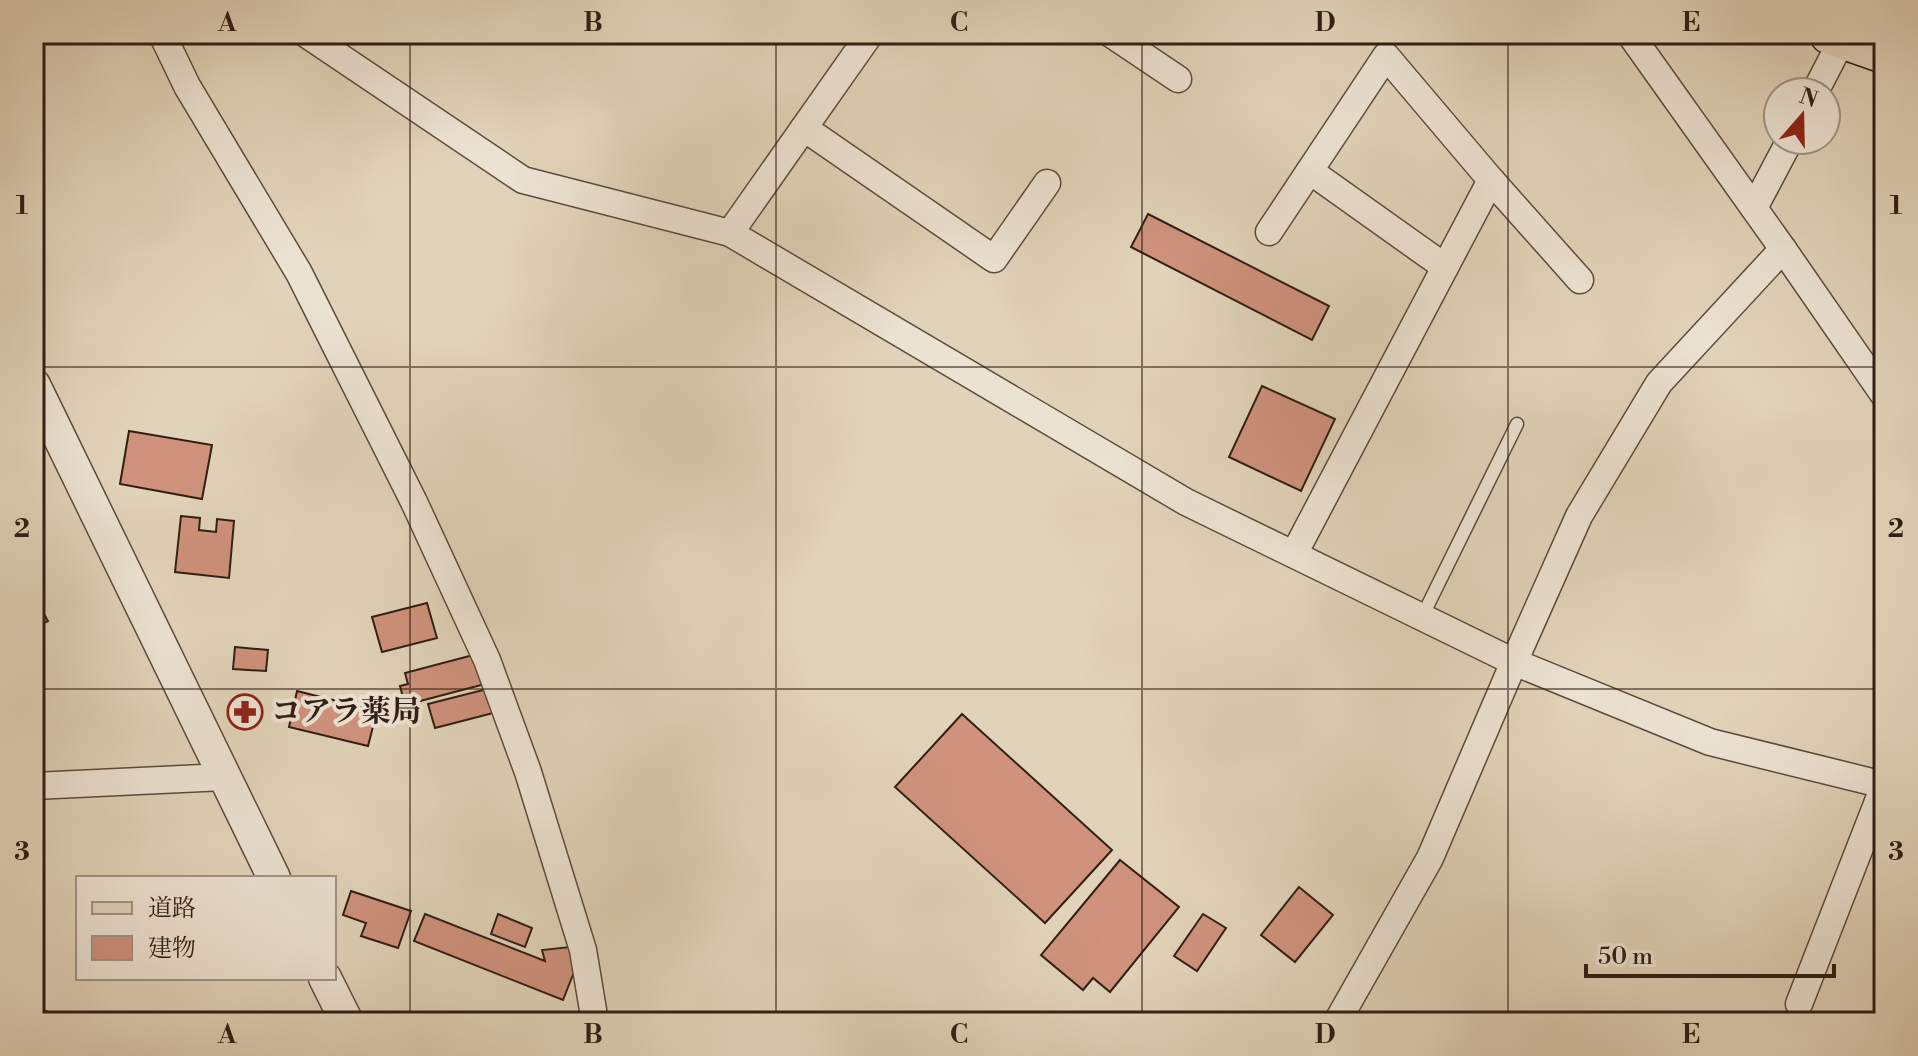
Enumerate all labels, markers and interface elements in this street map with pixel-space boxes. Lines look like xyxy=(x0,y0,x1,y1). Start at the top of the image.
text: A xyxy=(217,7,237,39)
text: B xyxy=(583,7,603,39)
text: C xyxy=(950,7,968,39)
text: D xyxy=(1315,7,1335,39)
text: E xyxy=(1682,7,1700,39)
north arrow xyxy=(1762,76,1842,156)
text: N xyxy=(1796,83,1822,114)
text: 1 xyxy=(16,190,29,222)
text: 1 xyxy=(1890,190,1903,222)
text: 2 xyxy=(14,513,30,545)
text: 2 xyxy=(1888,513,1904,545)
pharmacy icon: コアラ薬局 xyxy=(226,693,264,731)
place label: コアラ薬局 xyxy=(271,693,421,731)
text: 3 xyxy=(14,836,30,868)
text: 3 xyxy=(1888,836,1904,868)
legend xyxy=(76,876,336,980)
text: 道路 xyxy=(148,894,196,924)
scale bar xyxy=(1586,928,1834,978)
text: 建物 xyxy=(148,934,196,964)
text: 50 m xyxy=(1598,942,1653,972)
text: A xyxy=(217,1019,237,1051)
text: B xyxy=(583,1019,603,1051)
text: C xyxy=(950,1019,968,1051)
text: D xyxy=(1315,1019,1335,1051)
text: E xyxy=(1682,1019,1700,1051)

